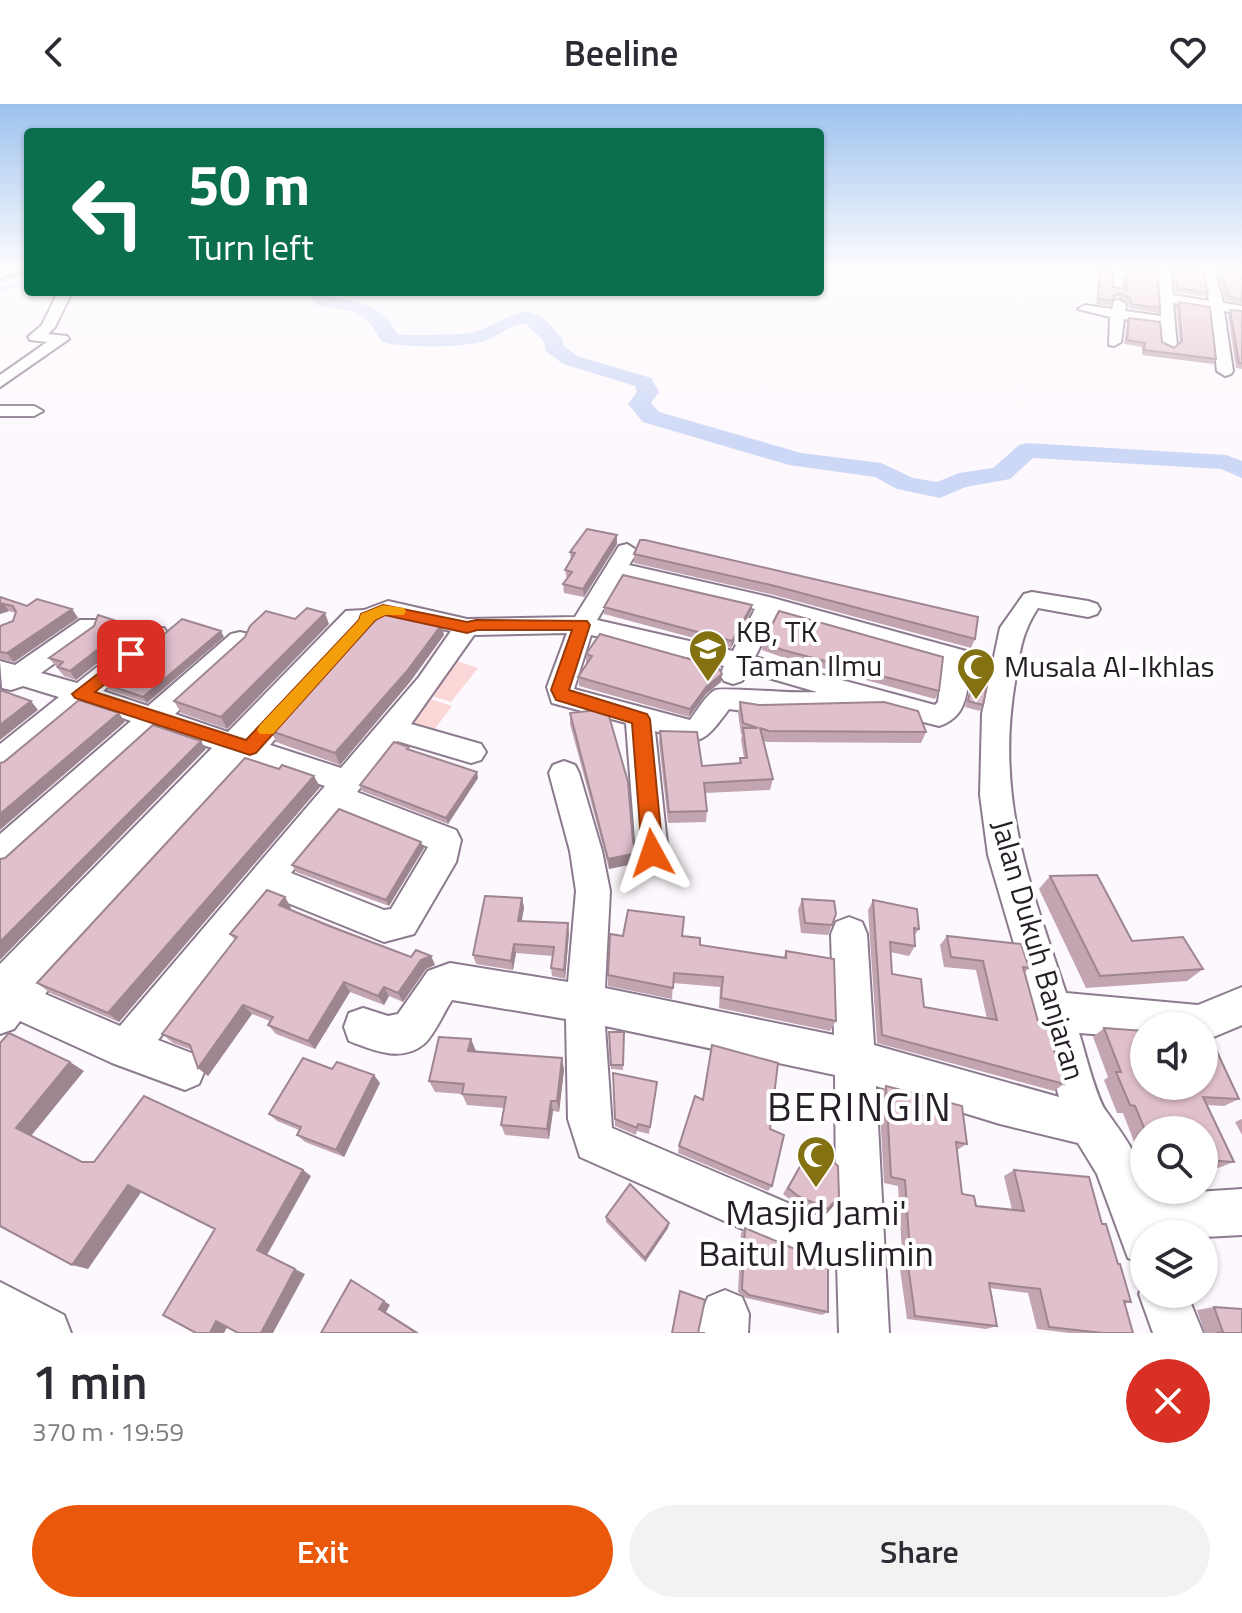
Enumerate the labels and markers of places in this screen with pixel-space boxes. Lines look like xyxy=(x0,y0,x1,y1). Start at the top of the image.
place label: KB, TK Taman Ilmu xyxy=(736,608,882,688)
pin xyxy=(97,620,165,688)
school or university icon: KB, TK Taman Ilmu xyxy=(687,628,729,683)
place label: Musala Al-Ikhlas xyxy=(1004,643,1214,689)
mosque icon: Musala Al-Ikhlas xyxy=(955,646,997,701)
mosque icon: Masjid Jami' Baitul Muslimin xyxy=(795,1134,837,1189)
place label: Masjid Jami' Baitul Muslimin xyxy=(698,1184,934,1280)

